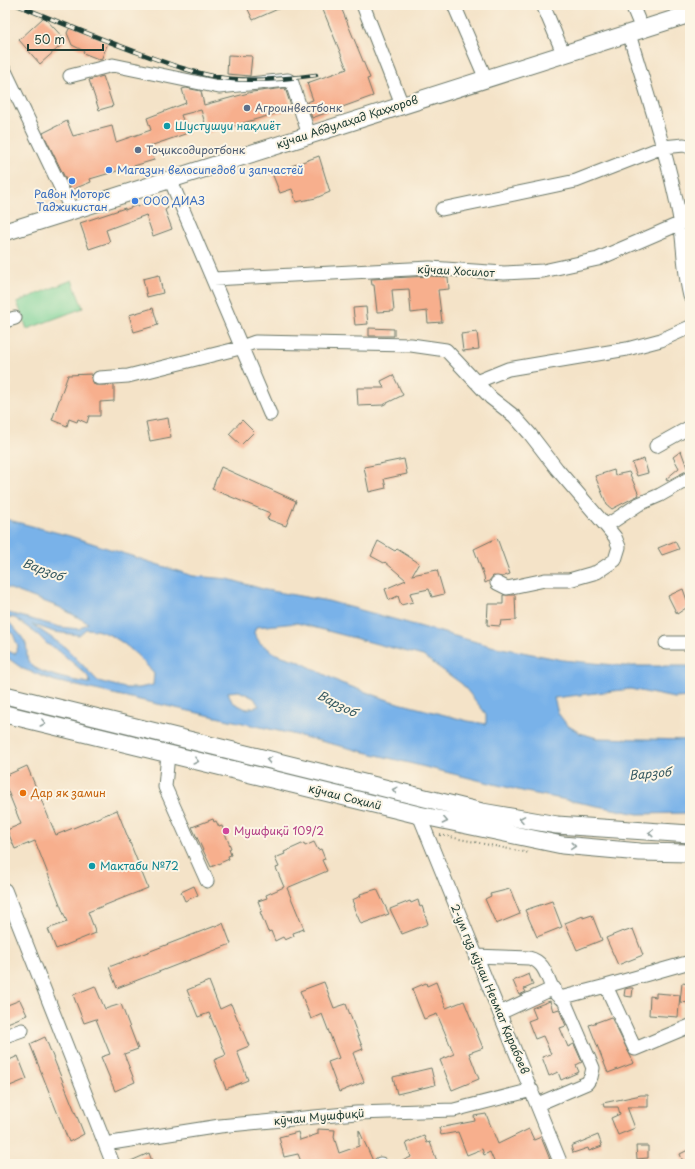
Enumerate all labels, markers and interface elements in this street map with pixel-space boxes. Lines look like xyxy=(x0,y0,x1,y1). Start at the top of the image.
scale bar xyxy=(28,26,103,52)
text: 50 m xyxy=(34,30,65,48)
street label: кӯчаи Абдулаҳад Қаҳҳоров xyxy=(274,90,420,153)
place label: Агроинвестбонк xyxy=(255,99,343,116)
marker: Агроинвестбонк xyxy=(242,103,252,113)
place label: Шустушуи нақлиёт xyxy=(175,117,281,134)
marker: Шустушуи нақлиёт xyxy=(162,121,172,131)
place label: Тоҷиксодиротбонк xyxy=(146,141,246,158)
marker: Тоҷиксодиротбонк xyxy=(133,145,143,155)
place label: Магазин велосипедов и запчастей xyxy=(117,161,304,178)
marker: Магазин велосипедов и запчастей xyxy=(104,165,114,175)
marker: Равон Моторс Таджикистан xyxy=(67,176,77,186)
place label: Равон Моторс Таджикистан xyxy=(34,185,110,215)
place label: ООО ДИАЗ xyxy=(143,192,205,209)
marker: ООО ДИАЗ xyxy=(130,196,140,206)
street label: кӯчаи Хосилот xyxy=(417,260,496,281)
water label: Варзоб xyxy=(20,553,69,586)
water label: Варзоб xyxy=(315,686,363,722)
one-way arrow xyxy=(39,718,46,727)
one-way arrow xyxy=(192,756,199,765)
one-way arrow xyxy=(266,756,272,764)
water label: Варзоб xyxy=(628,762,675,784)
street label: кӯчаи Соҳилӣ xyxy=(307,779,383,814)
place label: Дар як замин xyxy=(30,784,106,801)
one-way arrow xyxy=(392,786,399,795)
marker: Дар як замин xyxy=(18,788,28,798)
one-way arrow xyxy=(519,815,525,824)
one-way arrow xyxy=(442,816,448,824)
place label: Мушфиқӣ 109/2 xyxy=(234,822,324,839)
marker: Мушфиқӣ 109/2 xyxy=(221,826,231,836)
one-way arrow xyxy=(648,828,654,837)
one-way arrow xyxy=(570,841,576,850)
place label: Мактаби №72 xyxy=(100,857,179,874)
marker: Мактаби №72 xyxy=(87,861,97,871)
street label: 2-ум гуз кӯчаи Неъмат Қарабоев xyxy=(447,901,534,1077)
street label: кӯчаи Мушфиқӣ xyxy=(273,1104,365,1129)

